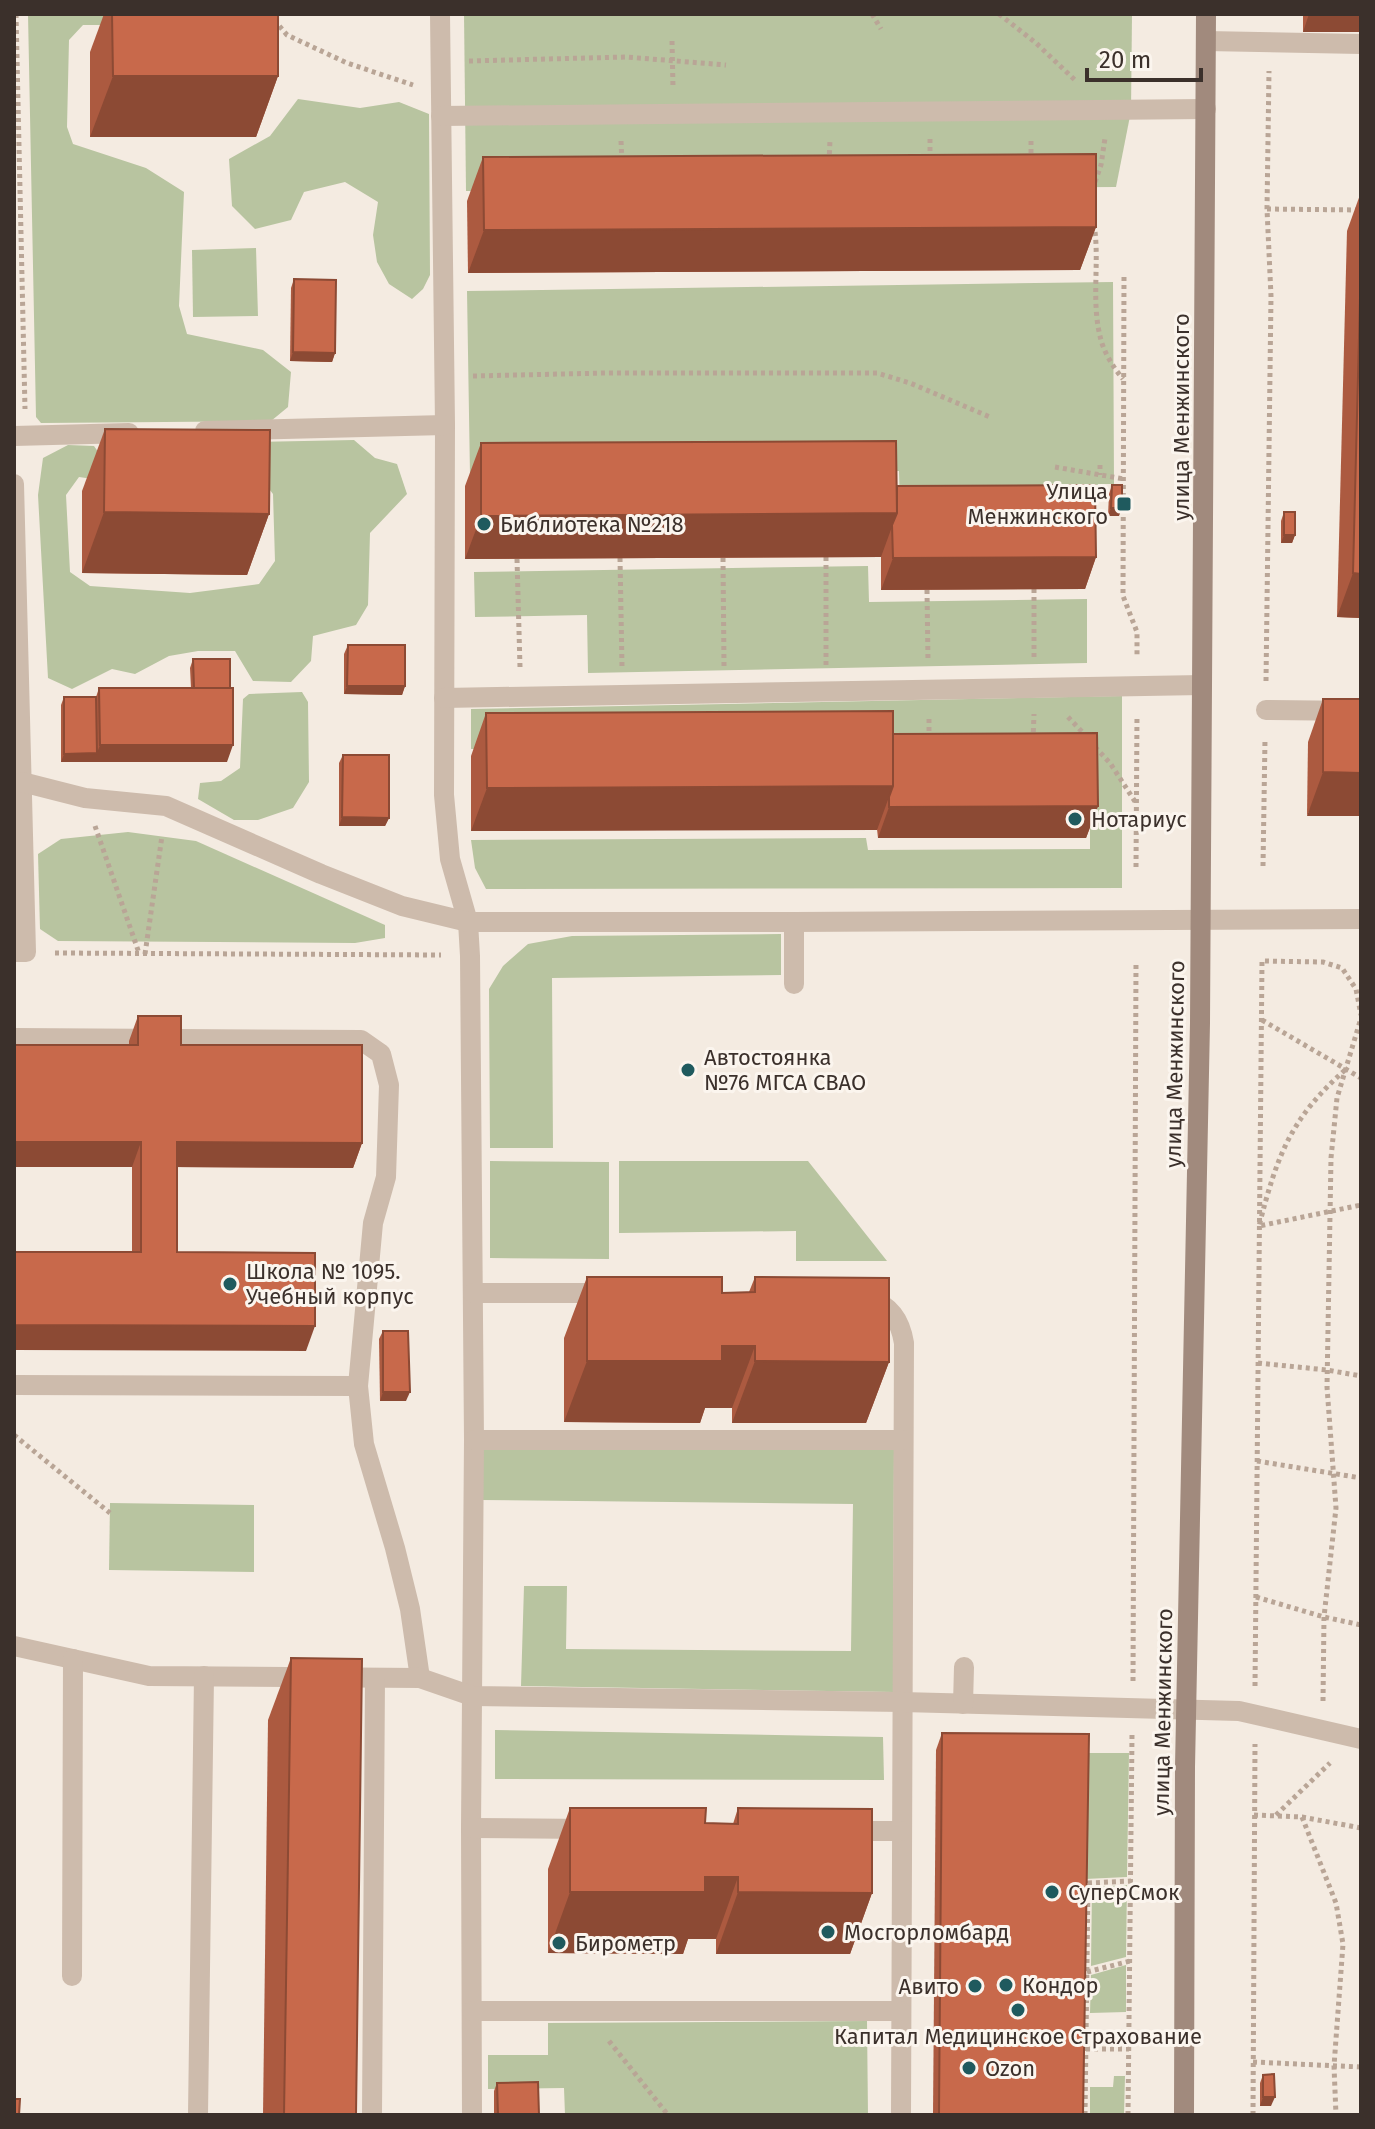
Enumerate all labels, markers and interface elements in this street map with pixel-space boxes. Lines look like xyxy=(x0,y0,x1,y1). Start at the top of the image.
scale bar xyxy=(1087,32,1201,82)
text: 20 m xyxy=(1099,46,1151,74)
street label: улица Менжинского xyxy=(1168,313,1195,521)
place label: Улица Менжинского xyxy=(967,478,1108,530)
marker: Улица Менжинского xyxy=(1115,495,1133,513)
place label: Библиотека №218 xyxy=(500,511,684,538)
marker: Библиотека №218 xyxy=(475,515,493,533)
place label: Нотариус xyxy=(1091,806,1187,833)
marker: Нотариус xyxy=(1066,810,1084,828)
street label: улица Менжинского xyxy=(1160,960,1190,1168)
place label: Автостоянка №76 МГСА СВАО xyxy=(704,1044,866,1096)
marker: Автостоянка №76 МГСА СВАО xyxy=(679,1061,697,1079)
place label: Школа № 1095. Учебный корпус xyxy=(246,1258,414,1310)
marker: Школа № 1095. Учебный корпус xyxy=(221,1275,239,1293)
street label: улица Менжинского xyxy=(1148,1608,1178,1816)
place label: СуперСмок xyxy=(1068,1879,1180,1906)
marker: СуперСмок xyxy=(1043,1883,1061,1901)
place label: Мосгорломбард xyxy=(844,1919,1009,1946)
marker: Мосгорломбард xyxy=(819,1923,837,1941)
place label: Бирометр xyxy=(575,1930,676,1957)
marker: Бирометр xyxy=(550,1934,568,1952)
place label: Кондор xyxy=(1022,1972,1099,1999)
place label: Авито xyxy=(899,1973,959,2000)
marker: Кондор xyxy=(997,1976,1015,1994)
marker: Авито xyxy=(966,1977,984,1995)
marker: Капитал Медицинское Страхование xyxy=(1009,2001,1027,2019)
place label: Капитал Медицинское Страхование xyxy=(834,2023,1202,2050)
place label: Ozon xyxy=(985,2055,1035,2082)
marker: Ozon xyxy=(960,2059,978,2077)

